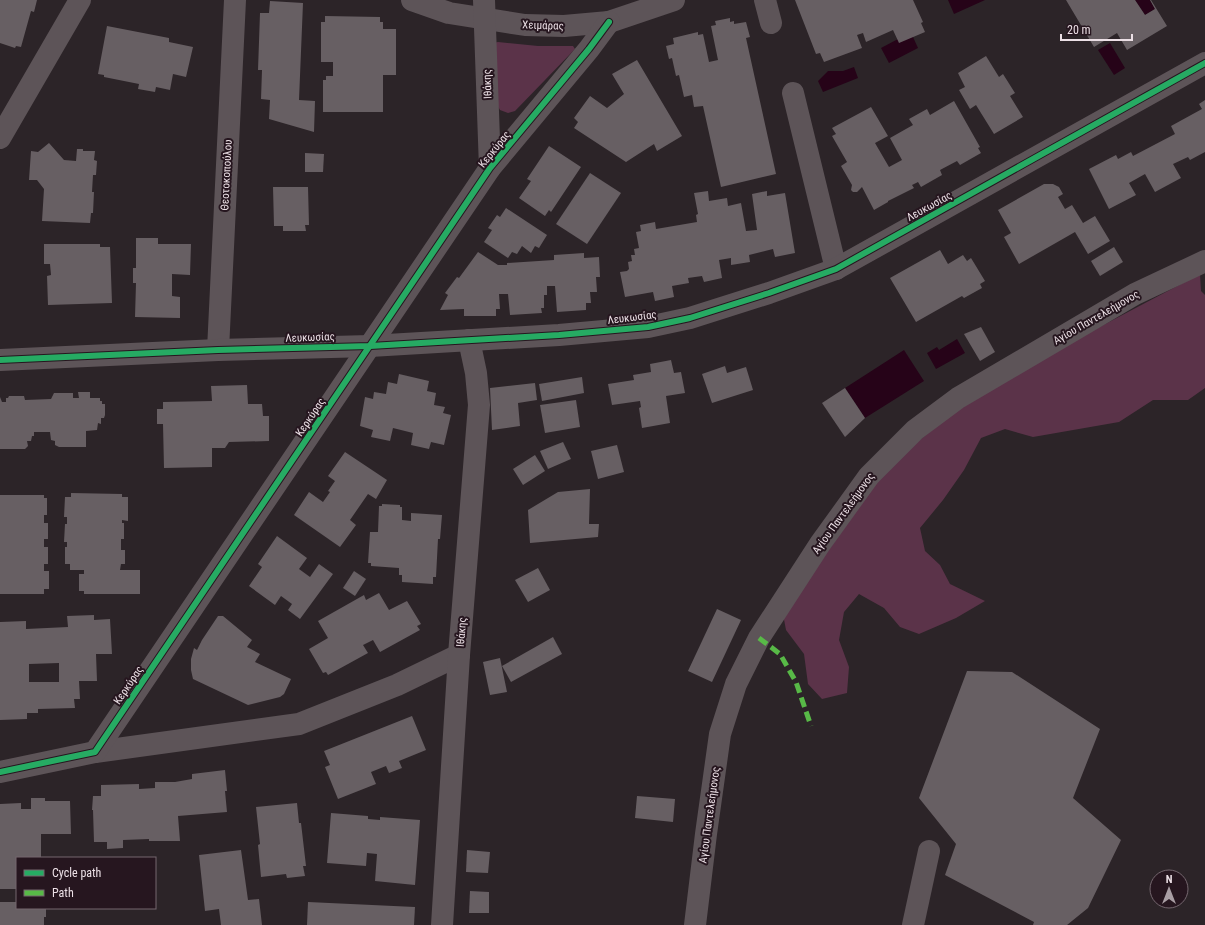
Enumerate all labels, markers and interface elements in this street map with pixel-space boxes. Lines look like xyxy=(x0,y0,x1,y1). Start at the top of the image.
scale bar xyxy=(1061,16,1132,42)
street label: Χειμάρας xyxy=(522,18,564,33)
text: 20 m xyxy=(1067,23,1091,37)
street label: Ιθάκης xyxy=(480,69,495,99)
street label: Κερκύρας xyxy=(476,128,513,170)
street label: Θεοτοκοπούλου xyxy=(218,139,235,211)
street label: Λευκωσίας xyxy=(904,189,954,224)
street label: Αγίου Παντελεήμονος xyxy=(1051,288,1142,347)
street label: Λευκωσίας xyxy=(607,308,657,327)
street label: Λευκωσίας xyxy=(285,330,335,345)
street label: Κερκύρας xyxy=(293,396,328,439)
street label: Αγίου Παντελεήμονος xyxy=(810,470,877,556)
street label: Ιθάκης xyxy=(454,617,469,647)
street label: Κερκύρας xyxy=(111,664,146,707)
street label: Αγίου Παντελεήμονος xyxy=(696,766,723,864)
legend xyxy=(16,857,156,909)
text: Cycle path xyxy=(52,866,102,880)
north arrow xyxy=(1149,869,1189,909)
text: N xyxy=(1166,873,1173,886)
text: Path xyxy=(52,886,74,900)

